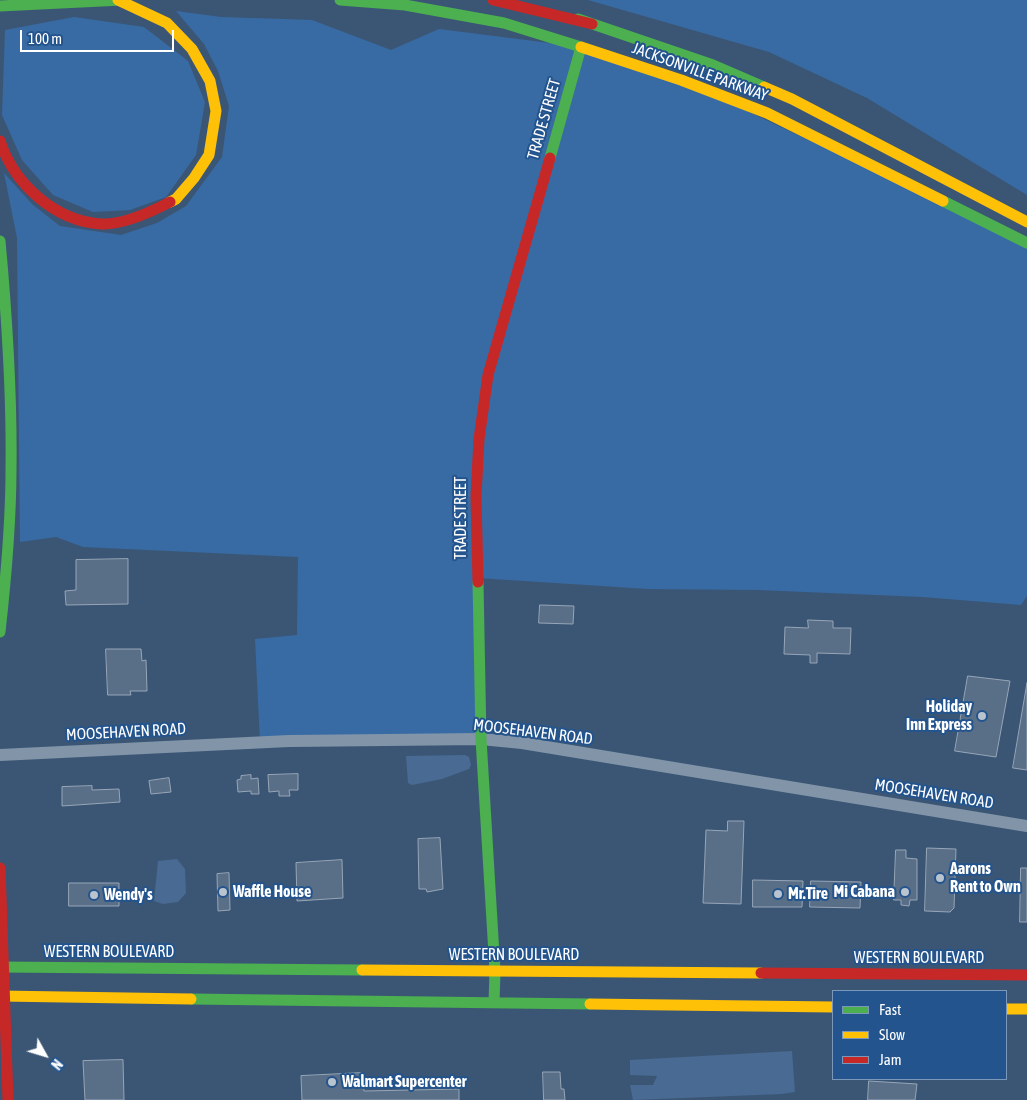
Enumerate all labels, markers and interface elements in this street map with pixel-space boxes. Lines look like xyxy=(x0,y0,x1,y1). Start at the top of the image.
scale bar xyxy=(22,20,176,52)
text: 100 m xyxy=(28,30,62,47)
street label: JACKSONVILLE PARKWAY xyxy=(629,39,771,105)
street label: TRADE STREET xyxy=(523,76,565,162)
street label: TRADE STREET xyxy=(451,476,471,560)
place label: Holiday Inn Express xyxy=(906,697,972,735)
marker: Holiday Inn Express xyxy=(976,710,988,722)
street label: MOOSEHAVEN ROAD xyxy=(472,715,594,749)
street label: MOOSEHAVEN ROAD xyxy=(66,719,186,745)
street label: MOOSEHAVEN ROAD xyxy=(873,775,995,813)
place label: Aarons Rent to Own xyxy=(950,859,1021,897)
marker: Aarons Rent to Own xyxy=(934,872,946,884)
place label: Waffle House xyxy=(233,882,311,902)
place label: Mi Cabana xyxy=(834,882,895,902)
place label: Mr.Tire xyxy=(788,884,828,904)
place label: Wendy's xyxy=(104,885,153,905)
marker: Waffle House xyxy=(217,886,229,898)
marker: Mi Cabana xyxy=(899,886,911,898)
marker: Mr.Tire xyxy=(772,888,784,900)
marker: Wendy's xyxy=(88,889,100,901)
street label: WESTERN BOULEVARD xyxy=(44,942,174,962)
street label: WESTERN BOULEVARD xyxy=(449,945,579,965)
street label: WESTERN BOULEVARD xyxy=(854,948,984,968)
legend xyxy=(832,990,1007,1080)
text: Fast xyxy=(879,1001,901,1018)
text: Slow xyxy=(879,1026,905,1043)
north arrow xyxy=(20,1030,70,1080)
text: Jam xyxy=(879,1051,902,1068)
text: N xyxy=(48,1056,65,1073)
place label: Walmart Supercenter xyxy=(342,1072,467,1092)
marker: Walmart Supercenter xyxy=(326,1076,338,1088)

